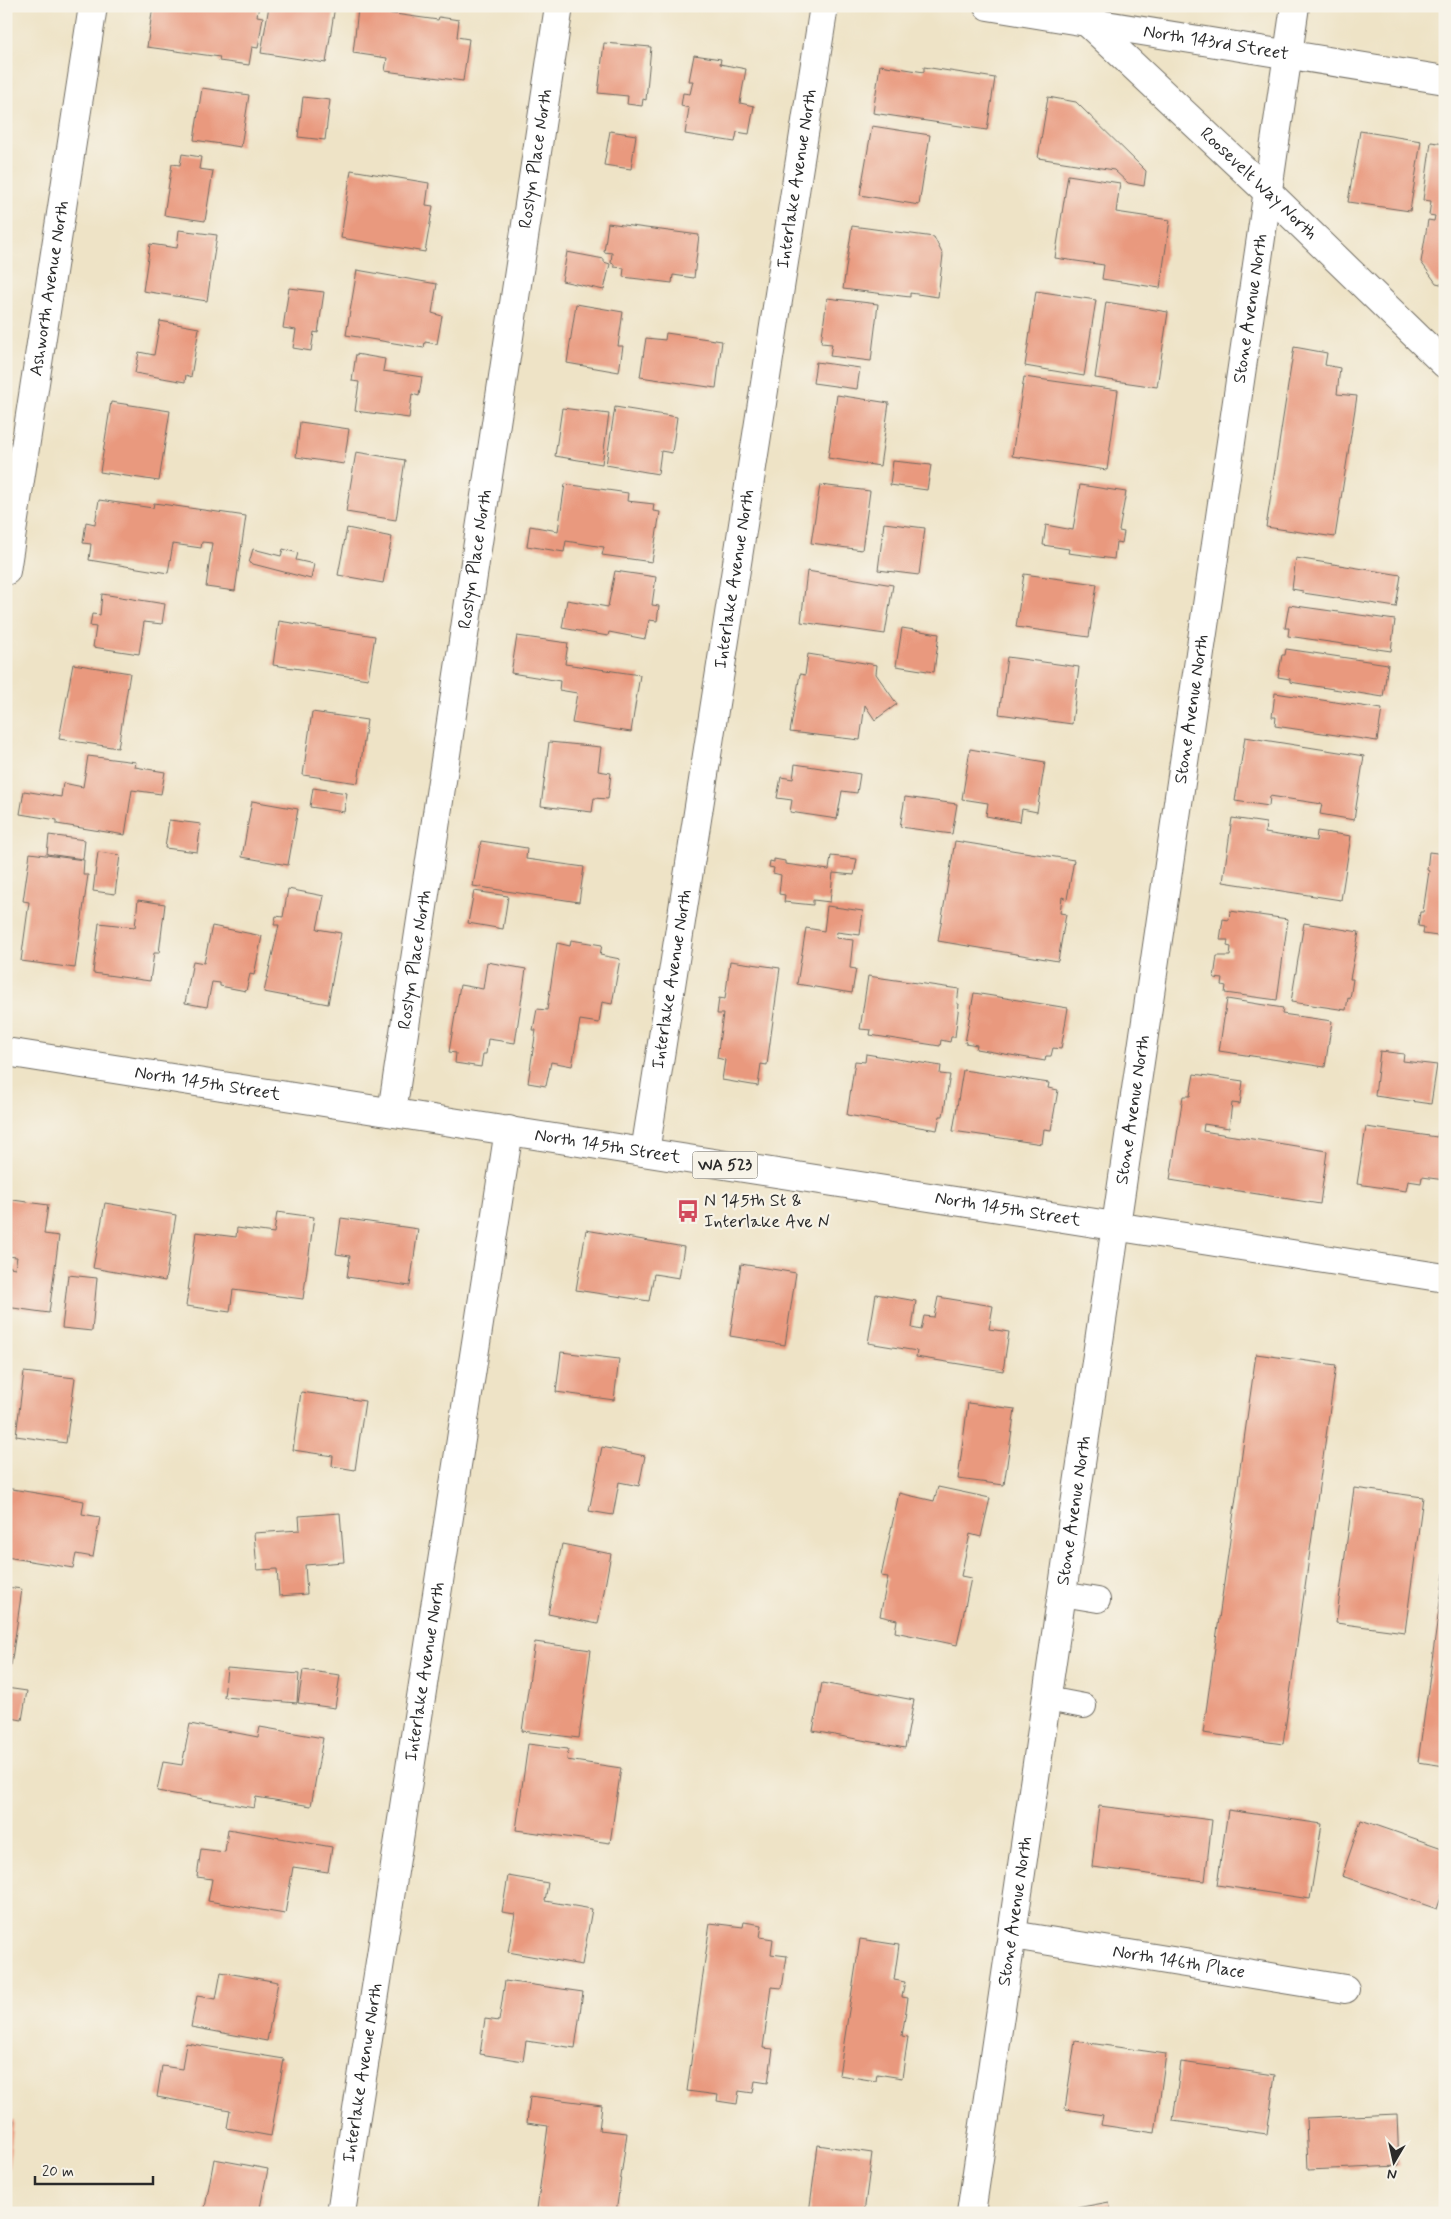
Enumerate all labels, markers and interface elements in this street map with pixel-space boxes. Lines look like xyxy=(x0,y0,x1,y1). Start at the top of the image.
street label: North 143rd Street xyxy=(1142,19,1290,66)
street label: Roslyn Place North xyxy=(514,87,558,230)
street label: Interlake Avenue North xyxy=(771,87,823,270)
street label: Roosevelt Way North xyxy=(1194,122,1322,245)
street label: Ashworth Avenue North xyxy=(24,199,75,378)
street label: Stone Avenue North xyxy=(1228,232,1273,385)
street label: Roslyn Place North xyxy=(453,488,498,631)
street label: Interlake Avenue North xyxy=(709,488,760,670)
street label: Stone Avenue North xyxy=(1169,633,1215,786)
street label: Roslyn Place North xyxy=(393,888,437,1031)
street label: Interlake Avenue North xyxy=(646,888,698,1070)
street label: Stone Avenue North xyxy=(1110,1033,1156,1186)
street label: North 145th Street xyxy=(133,1060,283,1107)
street label: North 145th Street xyxy=(533,1123,683,1170)
road number: WA 523 xyxy=(692,1152,758,1178)
street label: North 145th Street xyxy=(933,1186,1083,1233)
place label: N 145th St & Interlake Ave N xyxy=(704,1189,830,1234)
bus stop icon: N 145th St & Interlake Ave N xyxy=(675,1198,701,1224)
street label: Stone Avenue North xyxy=(1051,1434,1097,1587)
street label: Interlake Avenue North xyxy=(399,1580,451,1763)
street label: Stone Avenue North xyxy=(992,1835,1038,1988)
street label: North 146th Place xyxy=(1111,1939,1247,1985)
street label: Interlake Avenue North xyxy=(337,1981,389,2164)
north arrow xyxy=(1368,2136,1418,2186)
scale bar xyxy=(35,2154,152,2186)
text: 20 m xyxy=(42,2162,74,2182)
text: N xyxy=(1386,2164,1398,2183)

